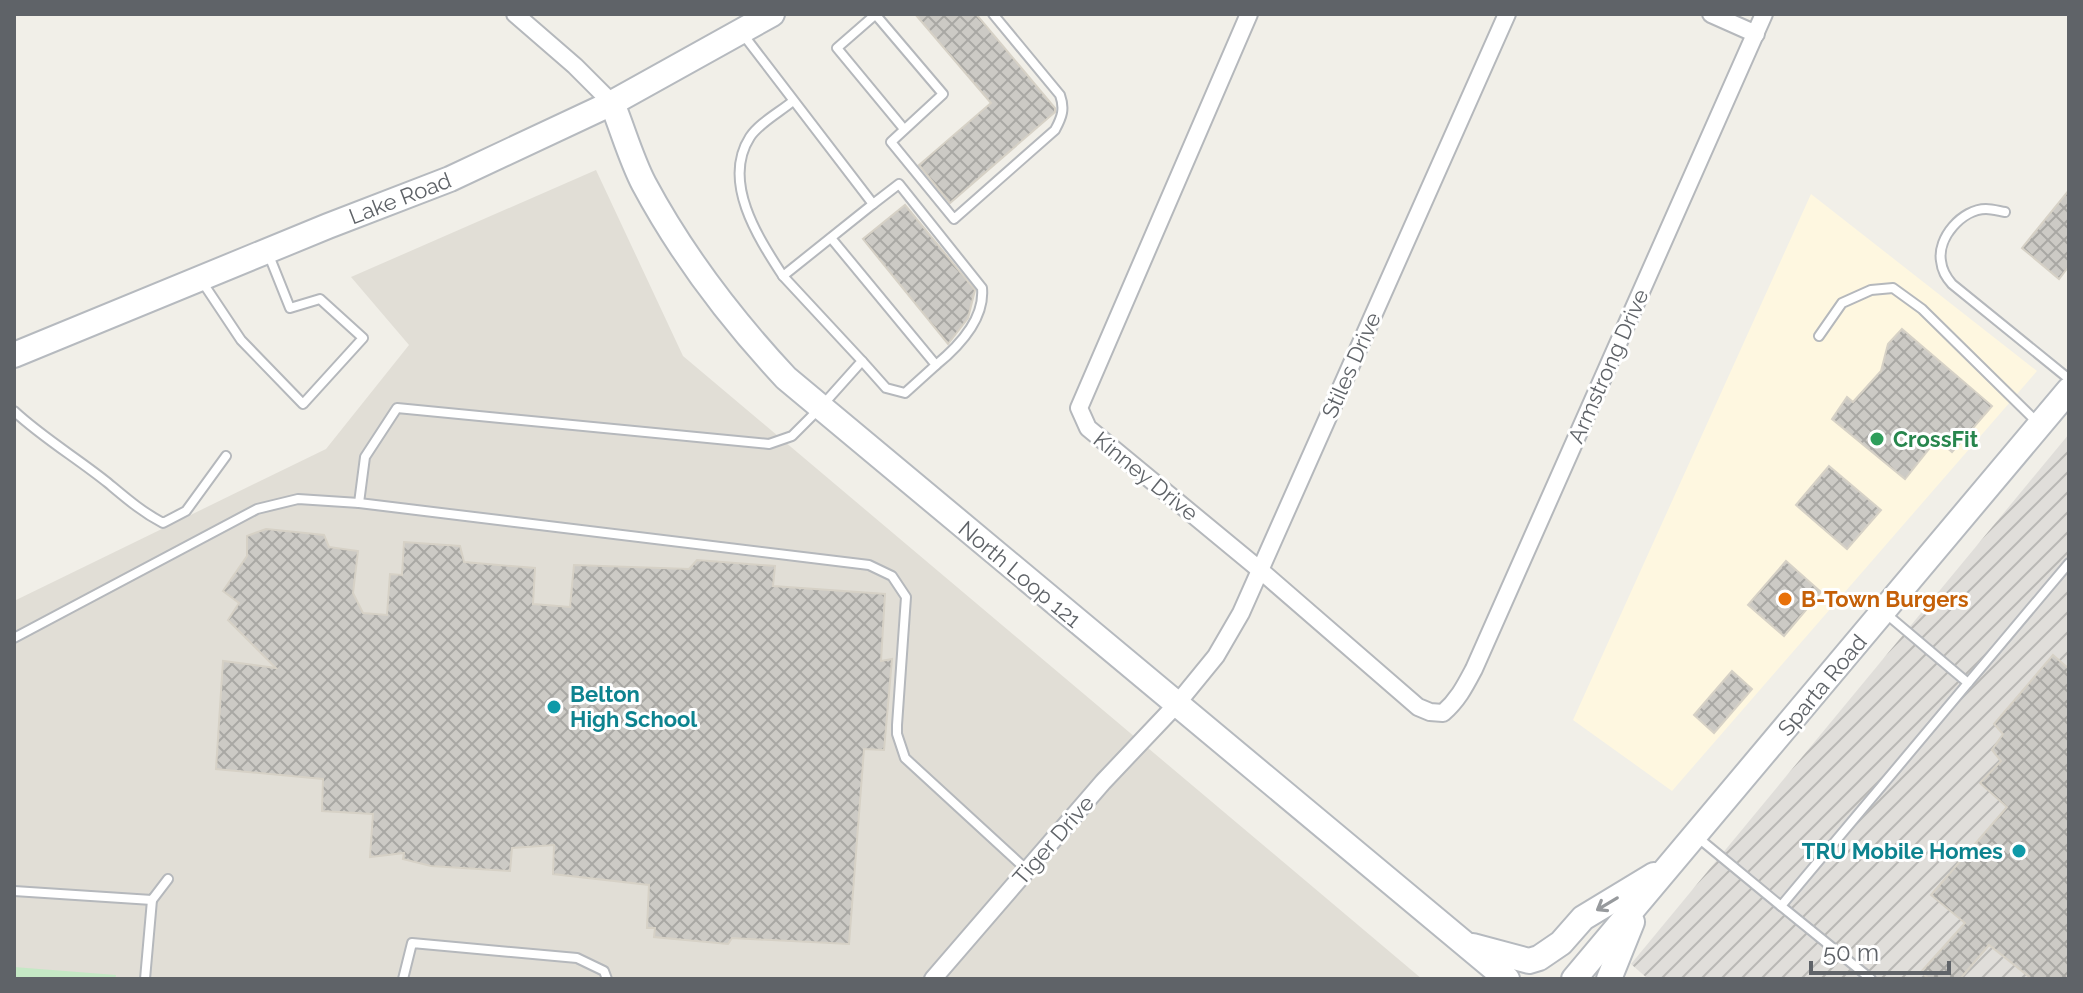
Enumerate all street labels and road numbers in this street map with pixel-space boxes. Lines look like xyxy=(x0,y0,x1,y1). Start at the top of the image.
street label: Lake Road xyxy=(345,167,455,229)
street label: Armstrong Drive xyxy=(1562,285,1654,447)
street label: Stiles Drive xyxy=(1316,308,1386,422)
street label: Kinney Drive xyxy=(1089,426,1203,526)
street label: North Loop 121 xyxy=(954,515,1086,633)
street label: Sparta Road xyxy=(1772,629,1872,741)
street label: Tiger Drive xyxy=(1007,790,1099,890)

